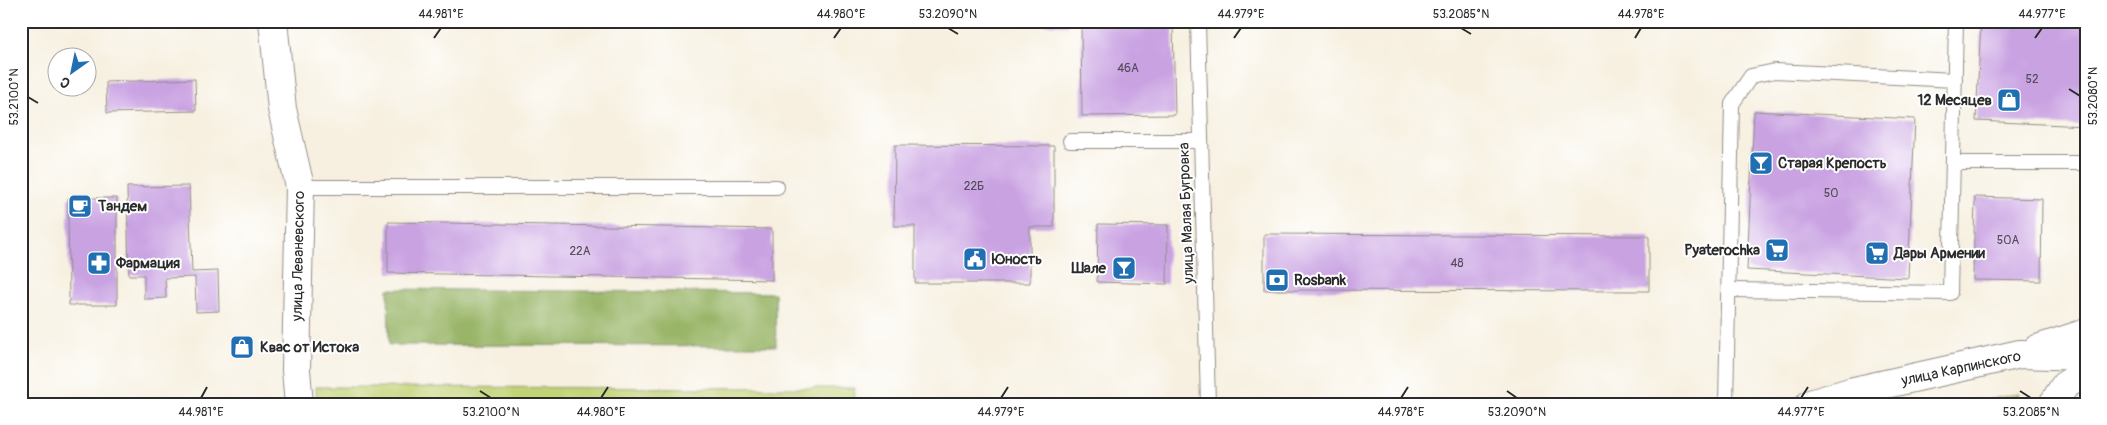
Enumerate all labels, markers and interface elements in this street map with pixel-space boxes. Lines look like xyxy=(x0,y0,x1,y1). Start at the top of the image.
text: 44.981°E xyxy=(419,7,463,22)
text: 44.980°E xyxy=(817,7,865,22)
text: 53.2090°N xyxy=(919,7,977,22)
text: 44.979°E xyxy=(1218,7,1264,22)
text: 53.2085°N xyxy=(1433,7,1489,22)
text: 44.978°E xyxy=(1618,7,1664,22)
text: 44.977°E xyxy=(2019,7,2065,22)
north arrow xyxy=(48,48,98,98)
house number: 46А xyxy=(1117,61,1139,76)
text: 53.2080°N xyxy=(2086,67,2101,125)
text: 53.2100°N xyxy=(7,69,22,126)
house number: 52 xyxy=(2025,72,2039,87)
text: С xyxy=(57,73,73,92)
shop icon: 12 Месяцев xyxy=(1996,87,2022,113)
place label: 12 Месяцев xyxy=(1917,91,1992,110)
street label: улица Малая Бугровка xyxy=(1175,142,1198,285)
bar icon: Старая Крепость xyxy=(1748,150,1774,176)
place label: Старая Крепость xyxy=(1778,154,1887,173)
house number: 22Б xyxy=(964,179,984,194)
house number: 50 xyxy=(1824,186,1838,201)
street label: улица Леваневского xyxy=(288,191,309,322)
cafe icon: Тандем xyxy=(67,193,93,219)
place label: Тандем xyxy=(97,197,147,216)
house number: 50А xyxy=(1997,233,2019,248)
supermarket icon: Pyaterochka xyxy=(1764,237,1790,263)
supermarket icon: Дары Армении xyxy=(1864,240,1890,266)
place label: Pyaterochka xyxy=(1684,241,1760,260)
house number: 22А xyxy=(569,244,591,259)
place label: Дары Армении xyxy=(1893,244,1985,263)
public building icon: Юность xyxy=(962,246,988,272)
pharmacy icon: Фармация xyxy=(86,250,112,276)
place label: Юность xyxy=(991,250,1042,269)
place label: Фармация xyxy=(115,254,180,273)
bar icon: Шале xyxy=(1111,255,1137,281)
house number: 48 xyxy=(1450,256,1464,271)
place label: Шале xyxy=(1070,259,1107,278)
bank icon: Rosbank xyxy=(1264,267,1290,293)
place label: Rosbank xyxy=(1294,271,1347,290)
shop icon: Квас от Истока xyxy=(229,334,255,360)
place label: Квас от Истока xyxy=(260,338,359,357)
street label: улица Карпинского xyxy=(1899,347,2023,391)
text: 44.981°E xyxy=(179,405,223,420)
text: 53.2100°N xyxy=(463,405,520,420)
text: 44.980°E xyxy=(577,405,625,420)
text: 44.979°E xyxy=(978,405,1024,420)
text: 44.978°E xyxy=(1378,405,1424,420)
text: 53.2090°N xyxy=(1488,405,1546,420)
text: 44.977°E xyxy=(1778,405,1824,420)
text: 53.2085°N xyxy=(2003,405,2059,420)

